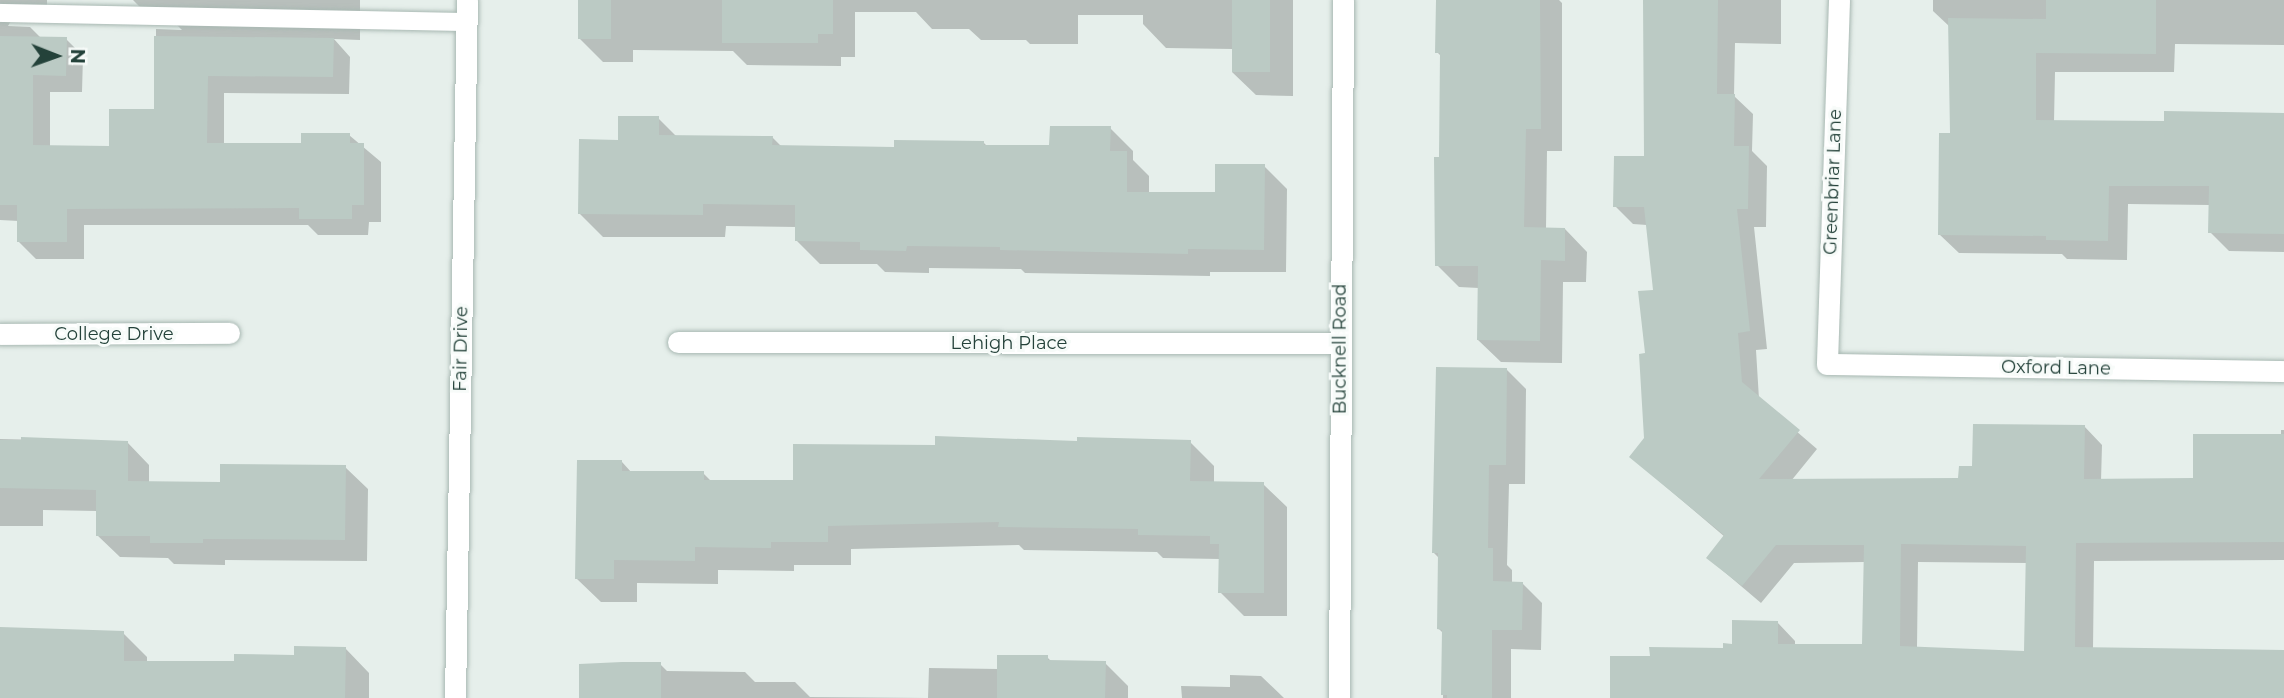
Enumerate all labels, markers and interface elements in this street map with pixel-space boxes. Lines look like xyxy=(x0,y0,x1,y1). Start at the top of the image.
north arrow xyxy=(21,21,91,91)
text: N xyxy=(66,48,89,64)
street label: Greenbriar Lane xyxy=(1820,109,1846,255)
street label: Bucknell Road xyxy=(1329,284,1351,414)
street label: Fair Drive xyxy=(449,306,473,392)
street label: College Drive xyxy=(54,323,174,345)
street label: Lehigh Place xyxy=(951,332,1067,354)
street label: Oxford Lane xyxy=(2001,356,2111,380)

